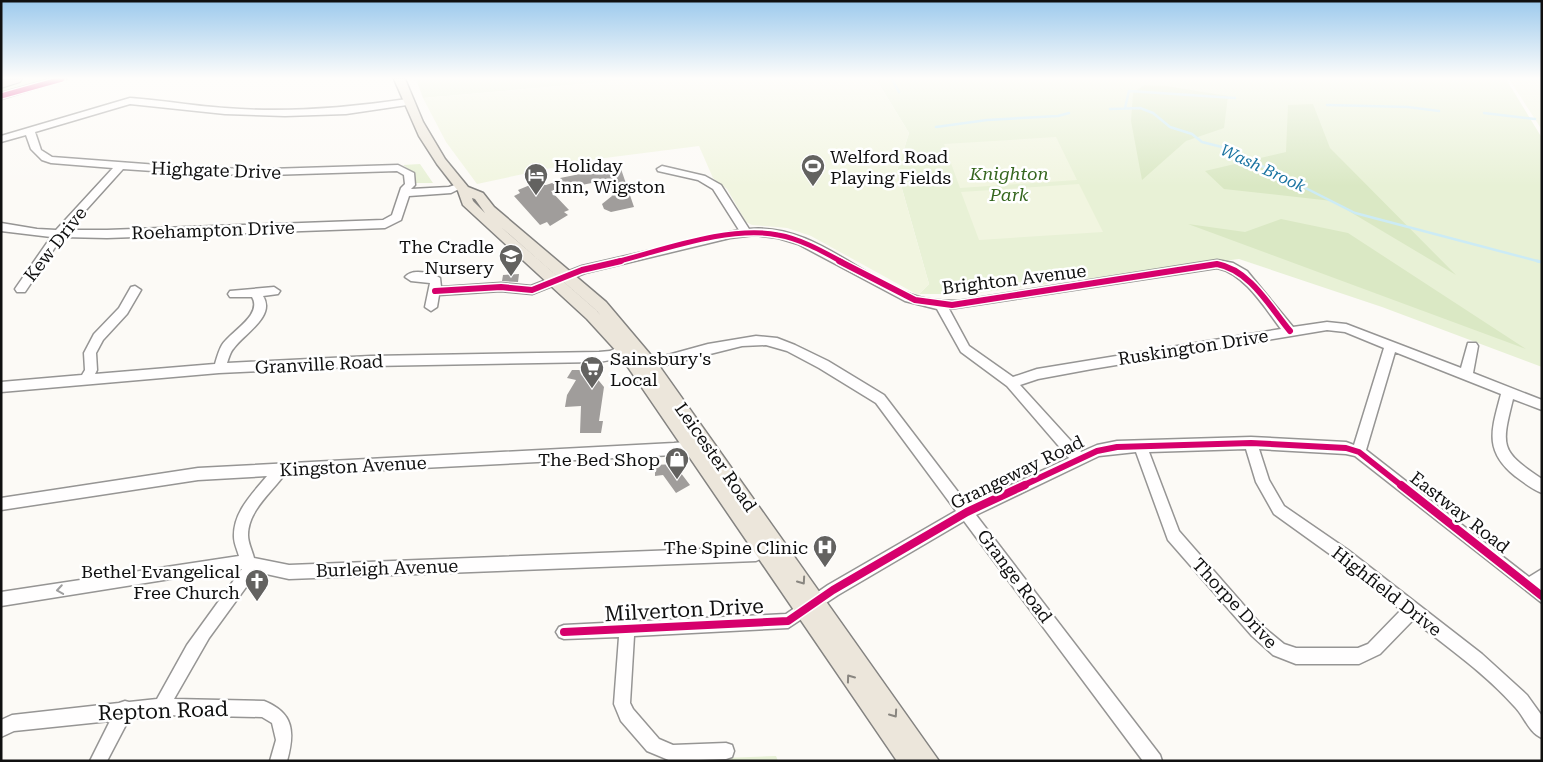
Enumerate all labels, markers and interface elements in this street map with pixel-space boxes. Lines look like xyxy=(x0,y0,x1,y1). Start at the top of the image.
water label: Wash Brook xyxy=(1218,140,1309,196)
place label: Welford Road Playing Fields xyxy=(830,146,951,188)
sports icon: Welford Road Playing Fields xyxy=(800,153,826,187)
place label: Holiday Inn, Wigston xyxy=(554,155,666,197)
street label: Highgate Drive xyxy=(151,157,281,183)
hotel icon: Holiday Inn, Wigston xyxy=(523,162,549,196)
park label: Knighton Park xyxy=(968,163,1049,205)
street label: Kew Drive xyxy=(19,202,91,285)
street label: Roehampton Drive xyxy=(131,217,295,243)
place label: The Cradle Nursery xyxy=(399,236,494,278)
school or university icon: The Cradle Nursery xyxy=(498,243,524,277)
street label: Brighton Avenue xyxy=(941,260,1088,298)
street label: Ruskington Drive xyxy=(1116,325,1270,369)
place label: Sainsbury's Local xyxy=(610,348,711,390)
street label: Granville Road xyxy=(254,350,384,378)
supermarket icon: Sainsbury's Local xyxy=(579,355,605,389)
street label: Leicester Road xyxy=(671,399,762,516)
street label: Grangeway Road xyxy=(947,430,1087,513)
shop icon: The Bed Shop xyxy=(664,446,690,480)
place label: The Bed Shop xyxy=(538,449,660,470)
street label: Kingston Avenue xyxy=(279,452,427,480)
street label: Eastway Road xyxy=(1406,467,1514,558)
street label: Grange Road xyxy=(973,525,1057,627)
hospital icon: The Spine Clinic xyxy=(812,534,838,568)
place label: The Spine Clinic xyxy=(663,537,808,558)
street label: Highfield Drive xyxy=(1328,542,1446,640)
street label: Thorpe Drive xyxy=(1188,554,1282,652)
street label: Burleigh Avenue xyxy=(315,555,459,581)
place label: Bethel Evangelical Free Church xyxy=(81,561,240,603)
church icon: Bethel Evangelical Free Church xyxy=(244,568,270,602)
one-way arrow xyxy=(796,575,805,585)
one-way arrow xyxy=(56,584,64,594)
street label: Milverton Drive xyxy=(604,594,764,626)
one-way arrow xyxy=(847,675,856,684)
street label: Repton Road xyxy=(97,697,229,725)
one-way arrow xyxy=(888,709,897,718)

